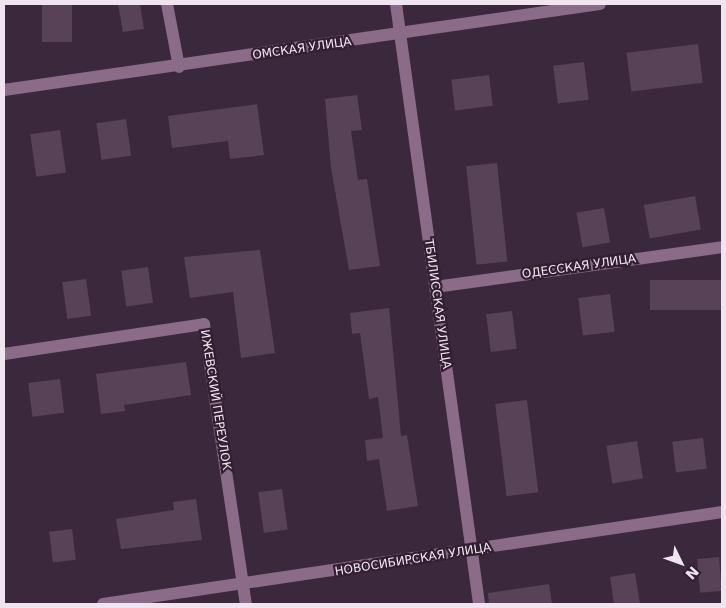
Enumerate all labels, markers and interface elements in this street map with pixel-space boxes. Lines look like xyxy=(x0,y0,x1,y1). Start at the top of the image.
street label: ОМСКАЯ УЛИЦА xyxy=(252,35,352,63)
street label: ТБИЛИССКАЯ УЛИЦА xyxy=(421,238,453,370)
street label: ОДЕССКАЯ УЛИЦА xyxy=(521,252,637,282)
street label: ИЖЕВСКИЙ ПЕРЕУЛОК xyxy=(197,329,233,471)
north arrow xyxy=(656,538,706,588)
street label: НОВОСИБИРСКАЯ УЛИЦА xyxy=(334,541,492,579)
text: N xyxy=(682,563,702,583)

